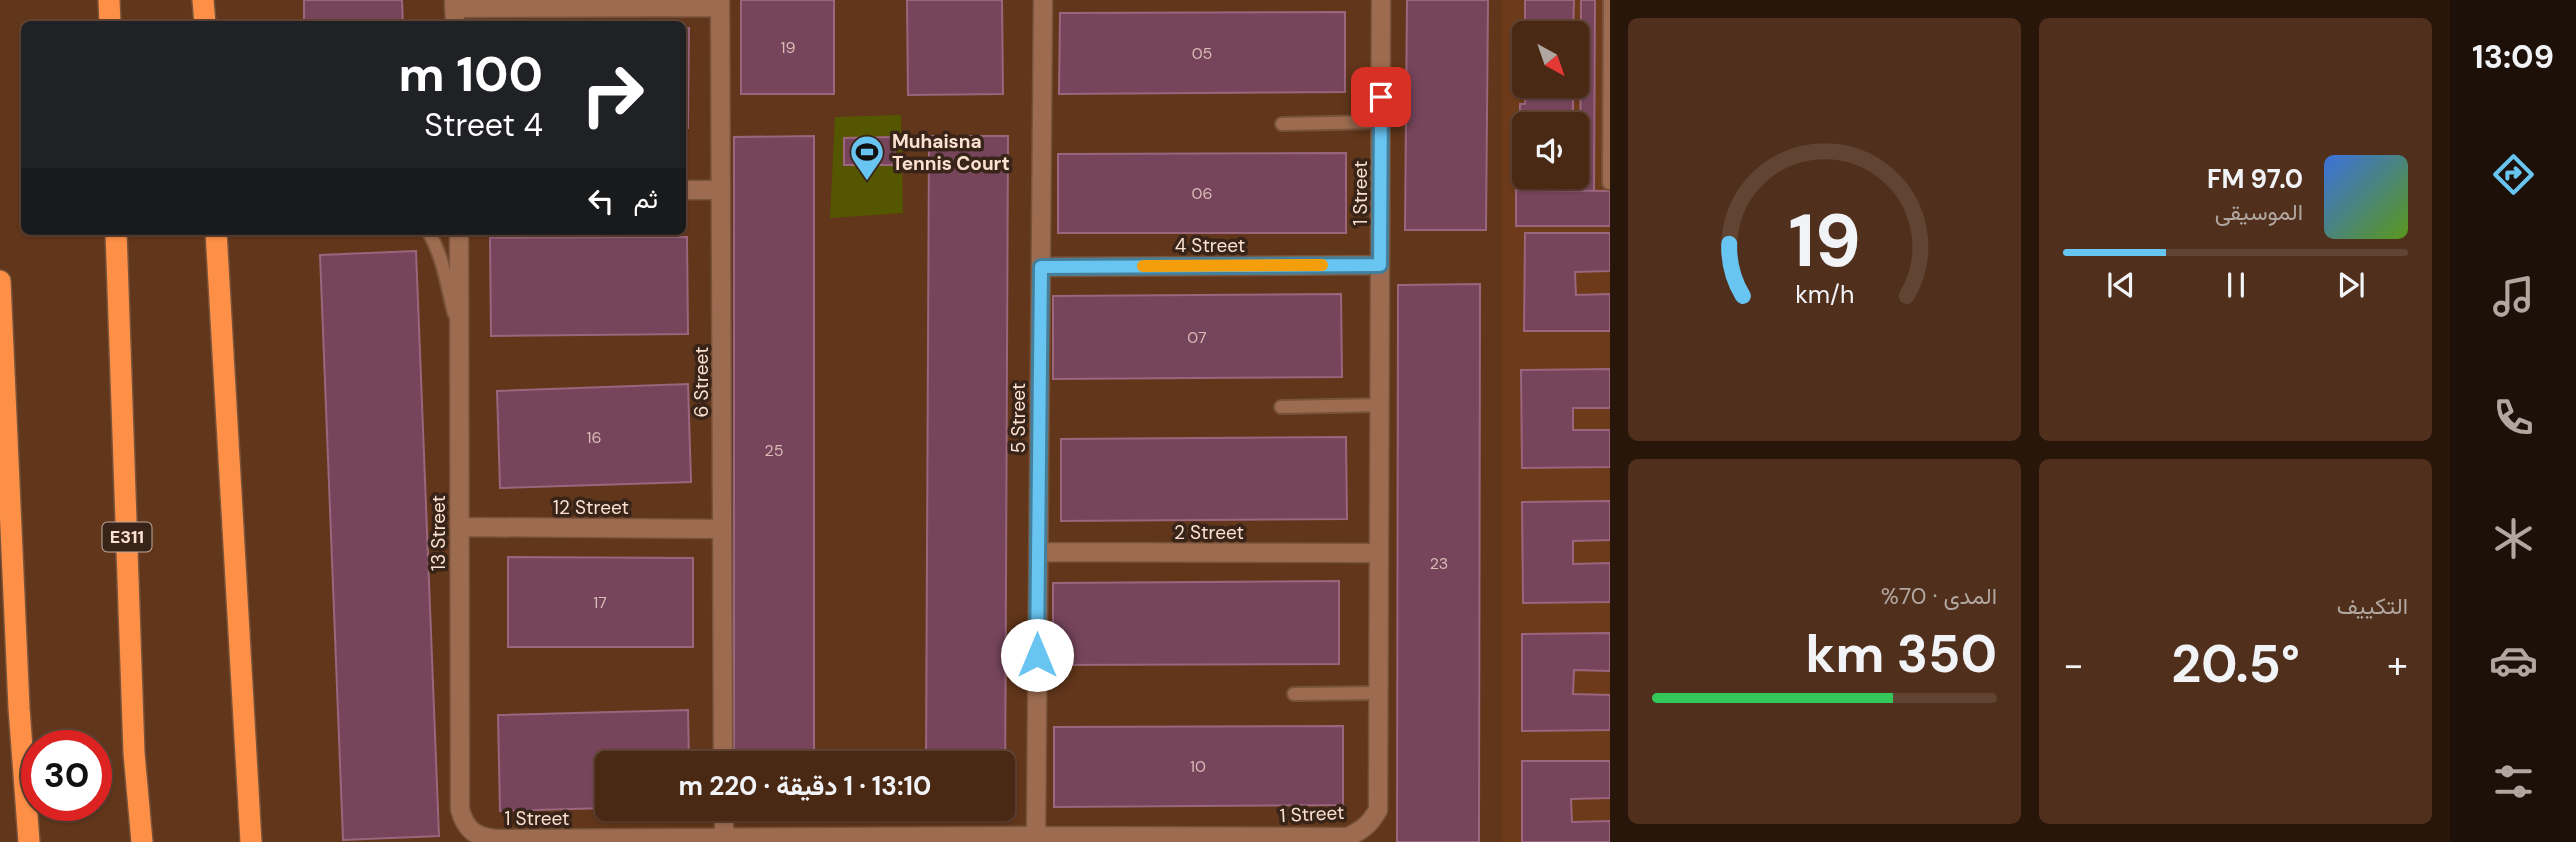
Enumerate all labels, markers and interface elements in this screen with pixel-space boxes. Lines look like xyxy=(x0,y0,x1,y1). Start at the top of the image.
north arrow xyxy=(1512,21,1589,98)
map controls xyxy=(1512,21,1589,189)
text: 13:09 xyxy=(2472,36,2554,78)
house number: 19 xyxy=(780,37,796,58)
text: 100 m xyxy=(399,42,543,106)
house number: 05 xyxy=(1192,43,1212,64)
icon: right xyxy=(567,49,658,140)
pin xyxy=(1351,67,1411,127)
icon: arrive xyxy=(1362,78,1400,116)
text: 4 Street xyxy=(424,104,543,146)
button: sound xyxy=(1512,112,1589,189)
place label: Muhaisna Tennis Court xyxy=(892,129,1010,176)
sports icon: Muhaisna Tennis Court xyxy=(848,133,886,182)
icon: directions xyxy=(2489,150,2538,199)
street label: 1 Street xyxy=(1348,161,1373,225)
text: 97.0 FM xyxy=(2207,162,2303,196)
icon: left xyxy=(582,182,620,220)
text: ثم xyxy=(634,182,658,216)
house number: 06 xyxy=(1192,183,1213,204)
text: 19 xyxy=(1788,194,1861,289)
text: الموسيقى xyxy=(2215,197,2303,227)
street label: 4 Street xyxy=(1175,233,1245,258)
icon: previous xyxy=(2102,266,2140,304)
icon: pause xyxy=(2217,266,2255,304)
icon: next xyxy=(2332,266,2370,304)
icon: music xyxy=(2489,272,2538,321)
text: km/h xyxy=(1795,278,1854,311)
house number: 07 xyxy=(1187,327,1207,348)
street label: 6 Street xyxy=(689,347,714,417)
street label: 5 Street xyxy=(1006,383,1031,453)
icon: phone xyxy=(2489,393,2538,442)
house number: 16 xyxy=(586,427,602,448)
house number: 25 xyxy=(765,440,783,461)
street label: 13 Street xyxy=(426,495,451,571)
street label: 12 Street xyxy=(553,495,629,520)
icon: climate xyxy=(2489,514,2538,563)
street label: 2 Street xyxy=(1174,520,1244,545)
road number: E311 xyxy=(102,522,152,552)
house number: 23 xyxy=(1430,553,1448,574)
text: المدى · 70% xyxy=(1881,581,1997,611)
text: التكييف xyxy=(2337,591,2408,621)
house number: 17 xyxy=(593,592,607,613)
position arrow xyxy=(1000,618,1074,692)
text: 350 km xyxy=(1805,620,1997,688)
text: 20.5° xyxy=(2171,630,2300,698)
icon: car xyxy=(2489,636,2538,685)
text: − xyxy=(2063,640,2084,690)
text: + xyxy=(2387,640,2408,690)
speed limit sign: 30 xyxy=(21,730,112,821)
house number: 10 xyxy=(1190,756,1206,777)
icon: filters xyxy=(2489,757,2538,806)
text: 13:10 · 1 دقيقة · 220 m xyxy=(679,769,931,803)
street label: 1 Street xyxy=(1279,800,1345,828)
street label: 1 Street xyxy=(505,806,569,831)

